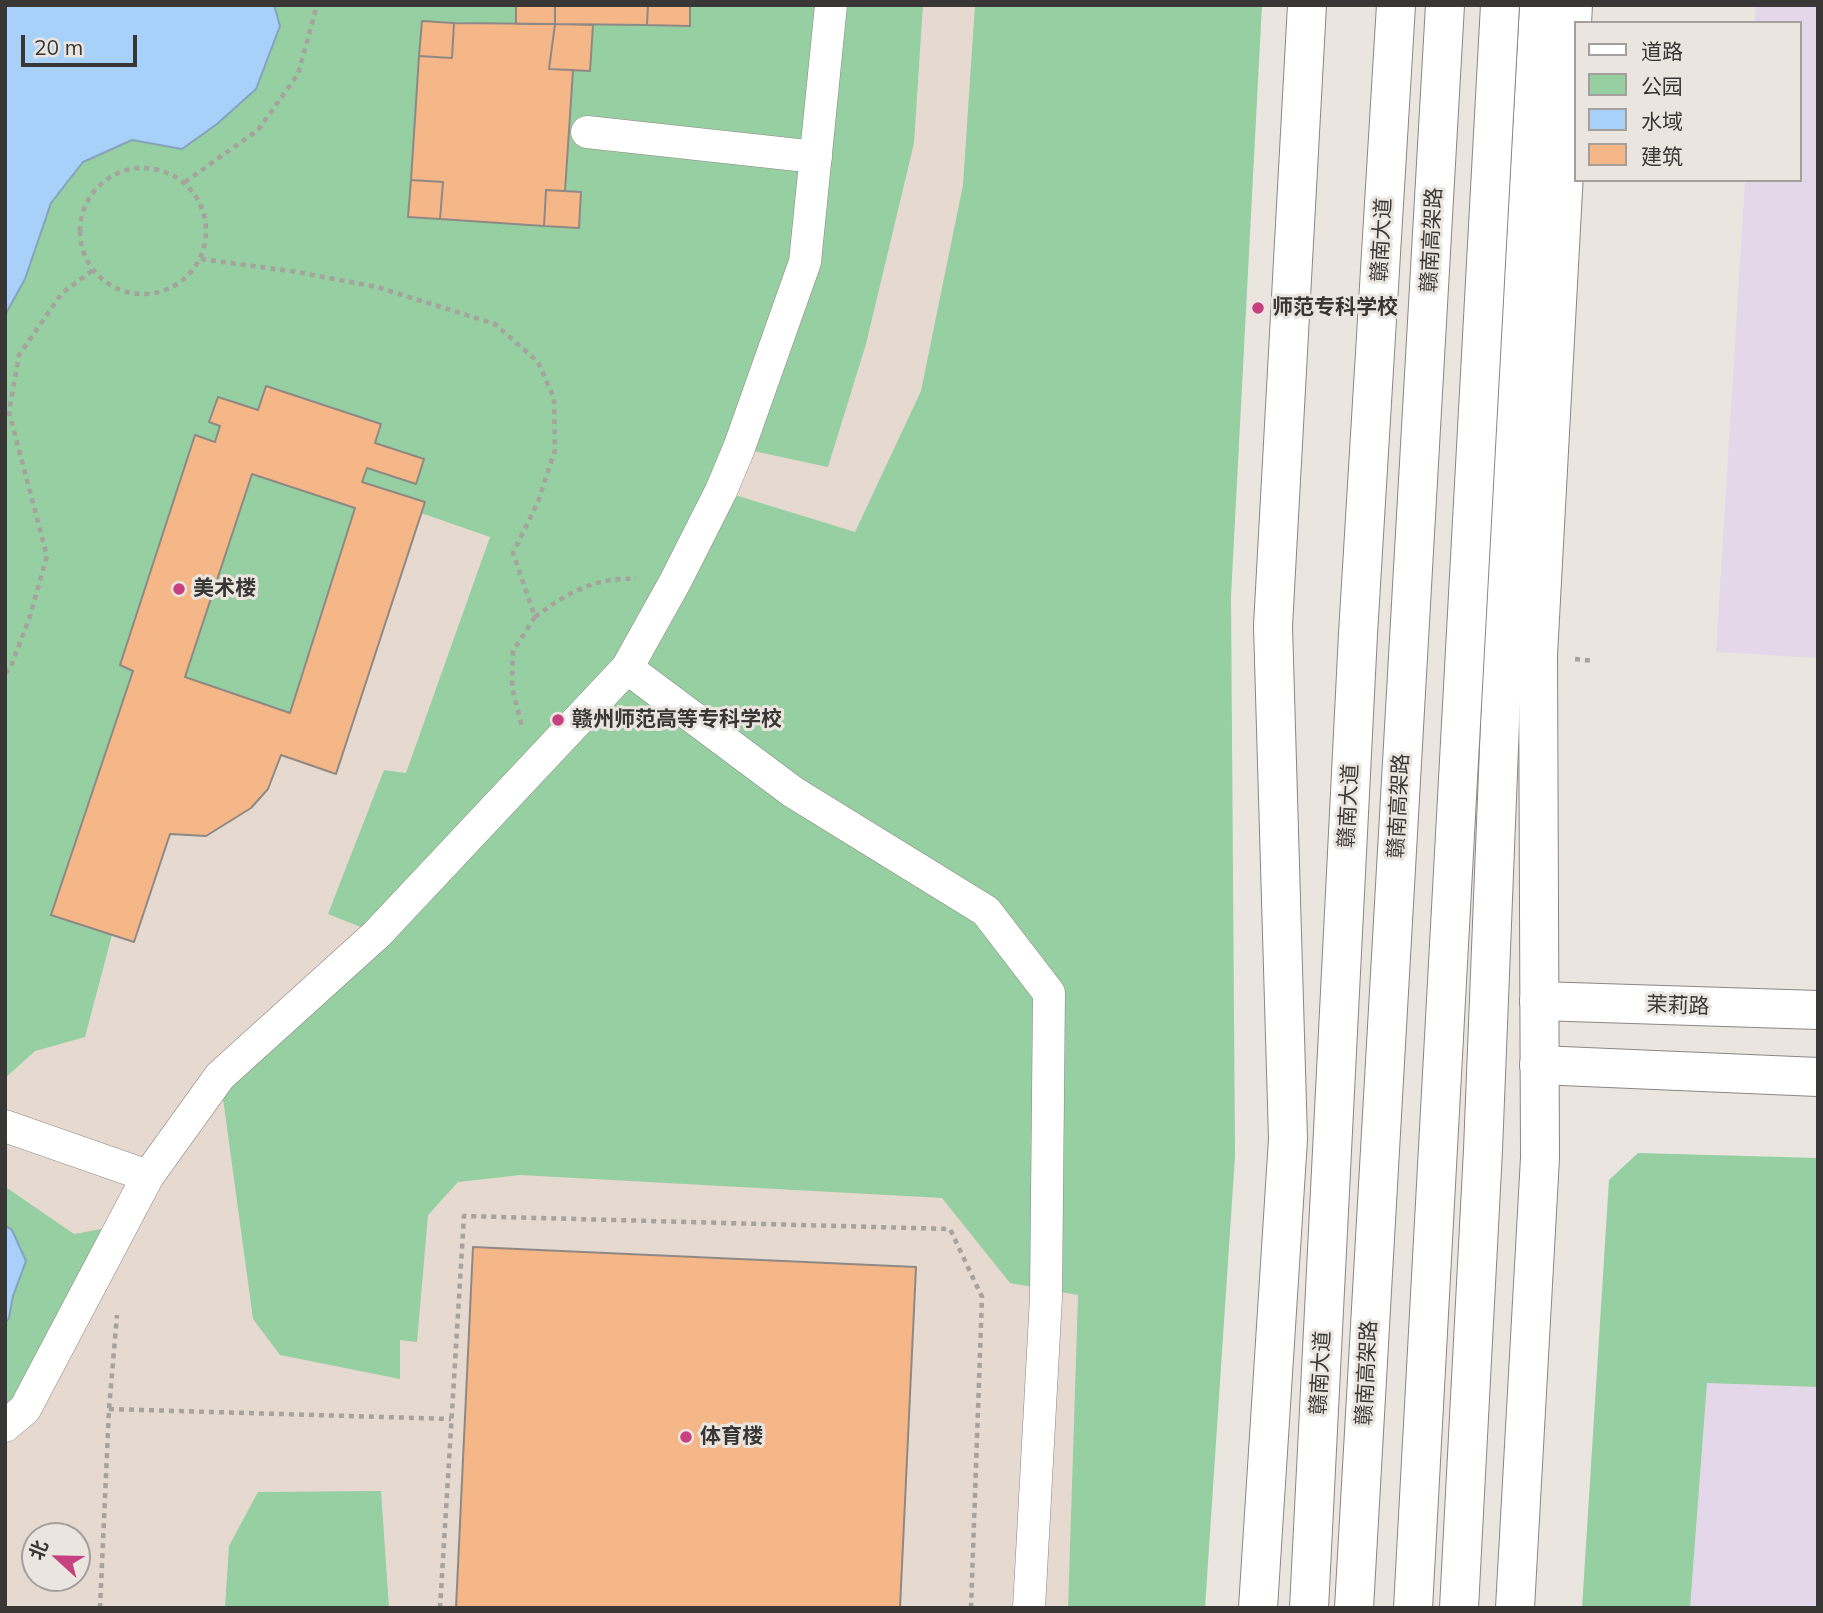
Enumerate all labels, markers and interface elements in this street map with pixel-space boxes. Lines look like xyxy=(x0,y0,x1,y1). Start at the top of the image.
scale bar xyxy=(24,21,140,65)
legend xyxy=(1574,21,1802,182)
text: 20 m xyxy=(34,34,83,60)
text: 道路 xyxy=(1641,38,1683,64)
text: 公园 xyxy=(1641,73,1683,99)
text: 水域 xyxy=(1641,108,1683,134)
text: 建筑 xyxy=(1641,143,1683,169)
street label: 赣南高架路 xyxy=(1417,187,1447,293)
street label: 赣南大道 xyxy=(1367,197,1397,283)
place label: 师范专科学校 xyxy=(1272,295,1398,321)
marker: 师范专科学校 xyxy=(1250,300,1266,316)
place label: 美术楼 xyxy=(193,576,256,602)
marker: 美术楼 xyxy=(171,581,187,597)
place label: 赣州师范高等专科学校 xyxy=(572,707,782,733)
marker: 赣州师范高等专科学校 xyxy=(550,712,566,728)
street label: 赣南高架路 xyxy=(1384,753,1414,859)
street label: 赣南大道 xyxy=(1334,763,1364,849)
street label: 茉莉路 xyxy=(1646,992,1710,1020)
street label: 赣南高架路 xyxy=(1352,1320,1382,1426)
street label: 赣南大道 xyxy=(1306,1330,1336,1416)
place label: 体育楼 xyxy=(700,1424,763,1450)
marker: 体育楼 xyxy=(678,1429,694,1445)
north arrow xyxy=(21,1522,91,1592)
text: 北 xyxy=(24,1537,53,1563)

